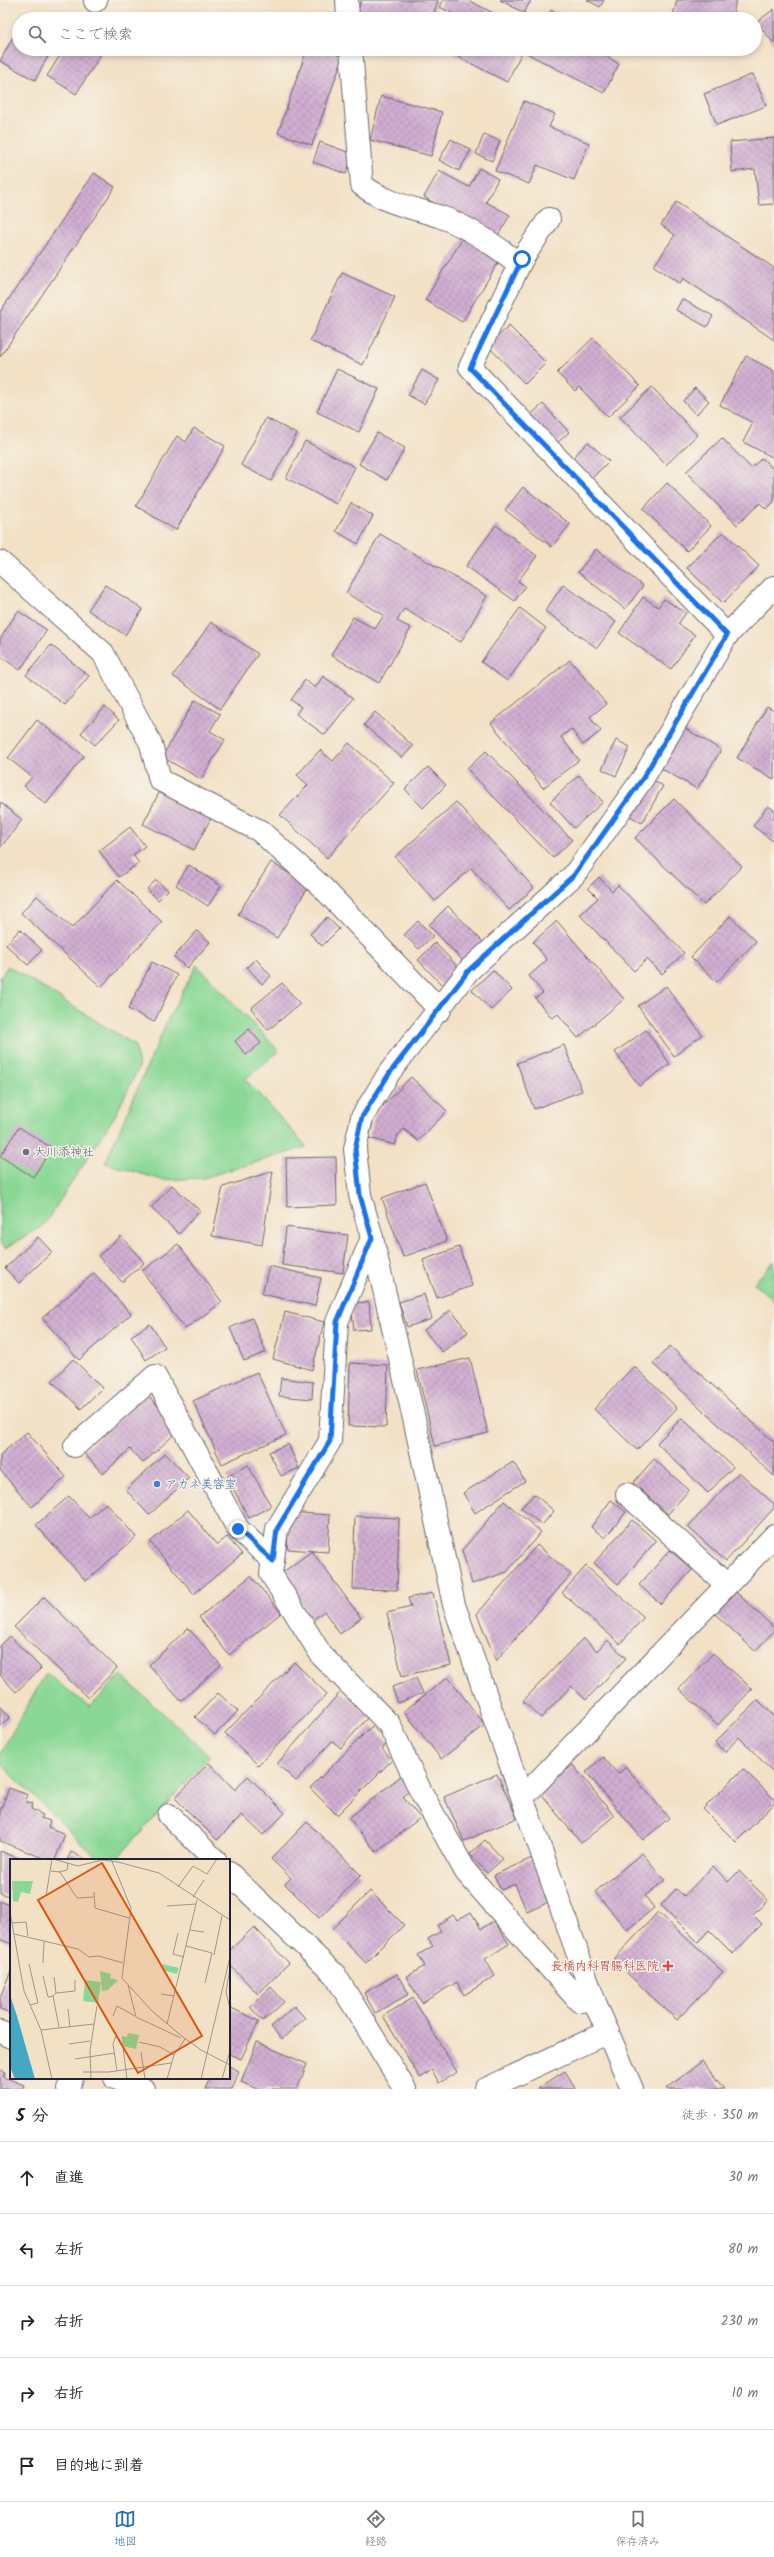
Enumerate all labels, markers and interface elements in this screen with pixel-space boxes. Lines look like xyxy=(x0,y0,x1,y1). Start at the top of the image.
search box xyxy=(12,12,762,56)
icon: search xyxy=(26,23,48,45)
text: ここで検索 xyxy=(58,23,133,47)
route start xyxy=(513,250,531,268)
place label: 大川添神社 xyxy=(34,1143,94,1162)
marker: 大川添神社 xyxy=(21,1147,31,1157)
place label: アカネ美容室 xyxy=(165,1475,237,1494)
marker: アカネ美容室 xyxy=(152,1479,162,1489)
route end xyxy=(229,1520,247,1538)
inset map xyxy=(10,1859,230,2079)
place label: 長橋内科胃腸科医院 xyxy=(551,1957,659,1976)
marker: 長橋内科胃腸科医院 xyxy=(662,1960,674,1972)
text: 5 分 xyxy=(16,2103,48,2130)
text: 徒歩 · 350 m xyxy=(682,2105,758,2126)
text: 直進 xyxy=(54,2166,84,2190)
icon: ahead xyxy=(16,2167,38,2189)
text: 30 m xyxy=(729,2167,758,2188)
text: 左折 xyxy=(54,2238,84,2262)
icon: left xyxy=(16,2239,38,2261)
text: 80 m xyxy=(728,2239,758,2260)
text: 右折 xyxy=(54,2310,84,2334)
icon: right xyxy=(16,2311,38,2333)
text: 230 m xyxy=(721,2311,758,2332)
text: 右折 xyxy=(54,2382,84,2406)
icon: right xyxy=(16,2383,38,2405)
text: 10 m xyxy=(732,2383,758,2404)
text: 目的地に到着 xyxy=(54,2454,144,2478)
icon: arrive xyxy=(16,2455,38,2477)
tab: 地図 xyxy=(114,2508,136,2551)
tab: 経路 xyxy=(365,2508,387,2551)
tab: 保存済み xyxy=(616,2508,660,2551)

